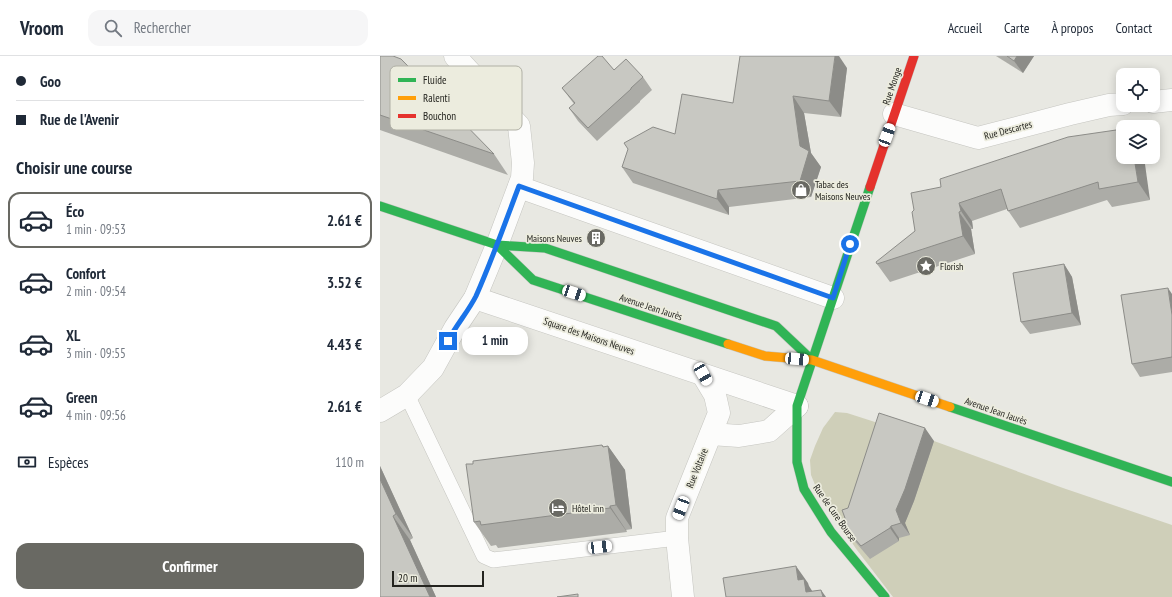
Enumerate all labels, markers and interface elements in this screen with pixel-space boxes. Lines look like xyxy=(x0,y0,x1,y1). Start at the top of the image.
search box xyxy=(88,10,368,46)
text: Vroom xyxy=(20,16,64,40)
icon: search xyxy=(102,17,124,39)
text: Rechercher xyxy=(134,18,191,37)
text: Accueil xyxy=(948,19,982,37)
text: Carte xyxy=(1004,19,1030,37)
text: À propos xyxy=(1052,19,1094,37)
text: Contact xyxy=(1116,19,1152,37)
street label: Rue Monge xyxy=(880,65,904,107)
legend xyxy=(390,66,522,130)
map controls xyxy=(1116,68,1160,164)
button: locate xyxy=(1116,68,1160,112)
text: Goo xyxy=(40,72,61,91)
text: Fluide xyxy=(423,73,447,87)
text: Ralenti xyxy=(423,91,450,105)
text: Bouchon xyxy=(423,109,456,123)
text: Rue de l'Avenir xyxy=(40,110,119,129)
street label: Rue Descartes xyxy=(983,117,1034,143)
button: layers xyxy=(1116,120,1160,164)
car xyxy=(877,122,897,148)
text: Choisir une course xyxy=(16,156,133,179)
place label: Tabac des Maisons Neuves xyxy=(815,178,871,203)
shop icon: Tabac des Maisons Neuves xyxy=(790,179,812,201)
icon: car xyxy=(18,202,54,238)
text: Éco xyxy=(66,202,84,221)
text: 2.61 € xyxy=(327,211,362,230)
text: 1 min · 09:53 xyxy=(66,221,126,238)
building icon: Maisons Neuves xyxy=(585,227,607,249)
place label: Maisons Neuves xyxy=(527,232,583,245)
route start xyxy=(841,235,859,253)
place icon: Florish xyxy=(915,255,937,277)
place label: Florish xyxy=(940,260,963,273)
icon: car xyxy=(18,264,54,300)
text: Confort xyxy=(66,264,106,283)
text: 3.52 € xyxy=(327,273,362,292)
text: 2 min · 09:54 xyxy=(66,283,126,300)
car xyxy=(561,284,587,302)
street label: Avenue Jean Jaurès xyxy=(618,291,685,323)
street label: Square des Maisons Neuves xyxy=(542,314,637,358)
icon: car xyxy=(18,326,54,362)
text: XL xyxy=(66,326,80,345)
callout: 1 min xyxy=(462,327,528,355)
route end xyxy=(439,332,457,350)
text: 1 min xyxy=(482,332,508,349)
text: 4.43 € xyxy=(327,335,362,354)
text: 3 min · 09:55 xyxy=(66,345,126,362)
car xyxy=(785,352,809,366)
car xyxy=(692,361,714,387)
icon: car xyxy=(18,388,54,424)
text: Green xyxy=(66,388,98,407)
car xyxy=(914,389,940,409)
street label: Avenue Jean Jaurès xyxy=(963,394,1030,428)
text: 2.61 € xyxy=(327,397,362,416)
text: 4 min · 09:56 xyxy=(66,407,126,424)
street label: Rue Voltaire xyxy=(683,446,711,490)
icon: cash xyxy=(16,451,38,473)
text: Espèces xyxy=(48,453,88,472)
text: 110 m xyxy=(335,454,364,471)
street label: Rue de Cure Bourse xyxy=(810,482,860,544)
car xyxy=(671,495,691,521)
hotel icon: Hôtel inn xyxy=(547,497,569,519)
place label: Hôtel inn xyxy=(572,502,604,515)
car xyxy=(587,540,613,554)
button: Confirmer xyxy=(16,543,364,589)
scale bar xyxy=(392,569,484,588)
text: 20 m xyxy=(398,571,417,585)

